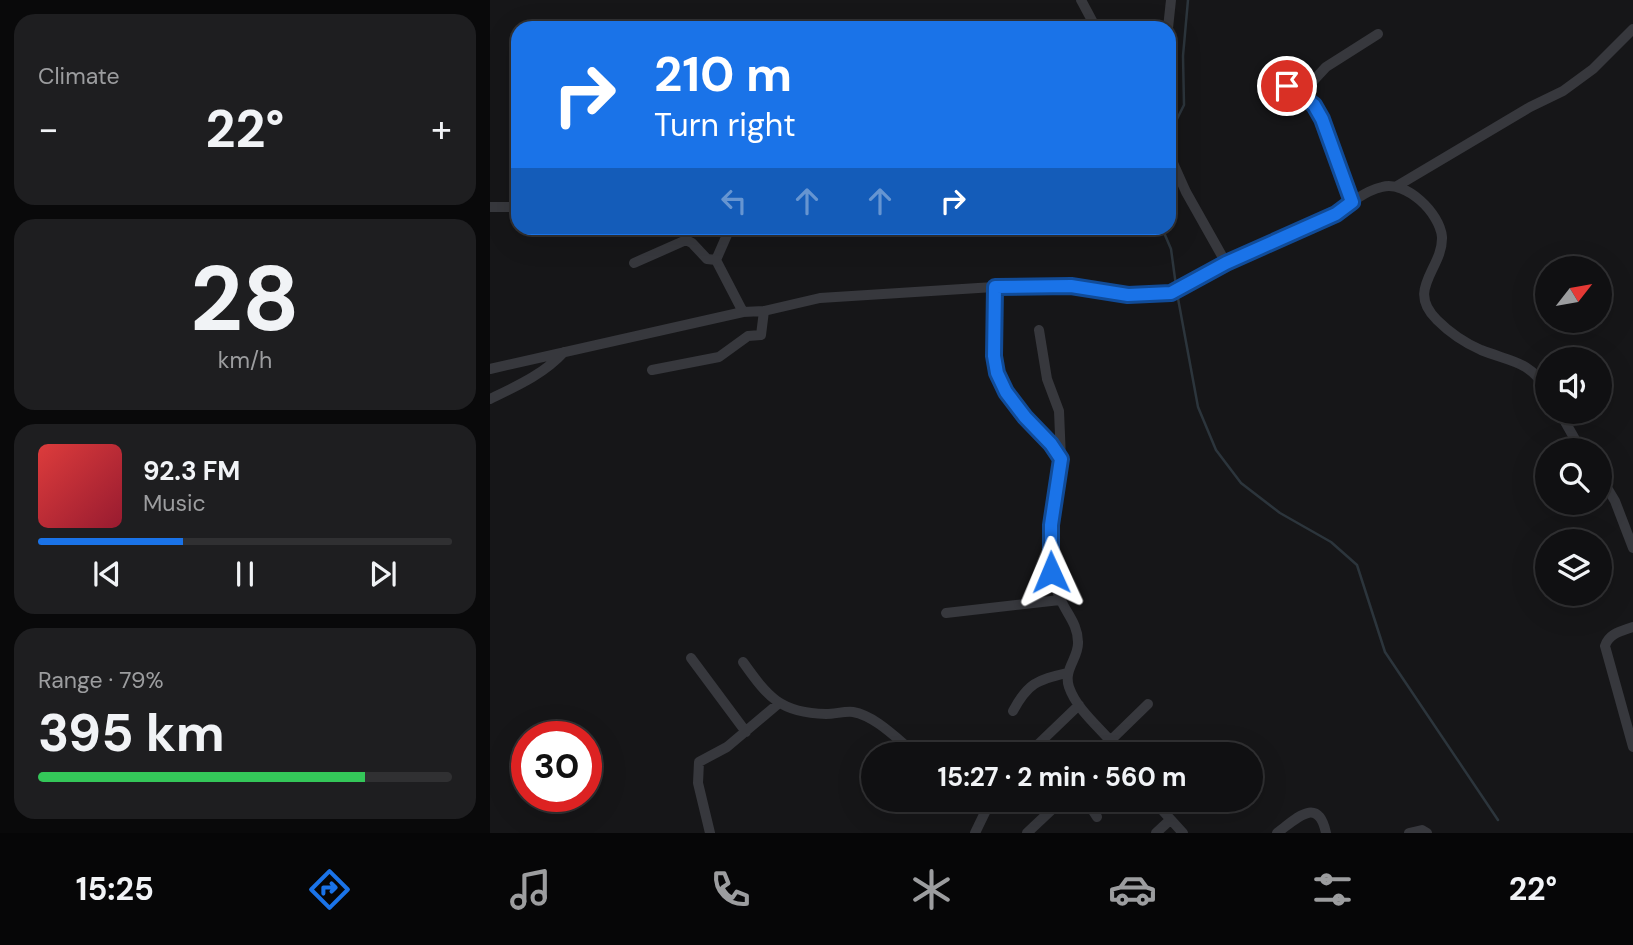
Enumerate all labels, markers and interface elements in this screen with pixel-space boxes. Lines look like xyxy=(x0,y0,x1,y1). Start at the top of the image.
text: 210 m xyxy=(654,42,792,106)
icon: right xyxy=(539,49,630,140)
pin xyxy=(1257,56,1317,116)
text: Climate xyxy=(38,61,120,91)
icon: arrive xyxy=(1268,67,1306,105)
text: 22° xyxy=(206,95,284,163)
text: − xyxy=(38,104,59,154)
text: + xyxy=(431,104,452,154)
text: Turn right xyxy=(654,104,796,146)
icon: left xyxy=(715,182,753,220)
icon: ahead xyxy=(788,182,826,220)
icon: ahead xyxy=(861,182,899,220)
icon: right xyxy=(934,182,972,220)
text: 28 xyxy=(190,240,300,358)
north arrow xyxy=(1535,256,1612,332)
map controls xyxy=(1535,256,1612,606)
text: km/h xyxy=(218,345,272,375)
button: sound xyxy=(1535,347,1612,424)
button: search xyxy=(1535,438,1612,515)
text: 92.3 FM xyxy=(143,454,240,488)
text: Music xyxy=(143,488,206,518)
button: layers xyxy=(1535,529,1612,606)
position arrow xyxy=(1014,535,1088,609)
icon: previous xyxy=(88,555,126,593)
icon: pause xyxy=(226,555,264,593)
icon: next xyxy=(364,555,402,593)
text: Range · 79% xyxy=(38,665,164,695)
text: 395 km xyxy=(38,699,225,767)
speed limit sign: 30 xyxy=(511,721,602,812)
text: 15:27 · 2 min · 560 m xyxy=(938,760,1186,794)
icon: directions xyxy=(305,865,354,914)
icon: music xyxy=(506,865,555,914)
icon: phone xyxy=(706,865,755,914)
icon: climate xyxy=(907,865,956,914)
icon: car xyxy=(1108,865,1157,914)
icon: filters xyxy=(1308,865,1357,914)
text: 15:25 xyxy=(76,868,154,910)
text: 22° xyxy=(1509,868,1557,910)

